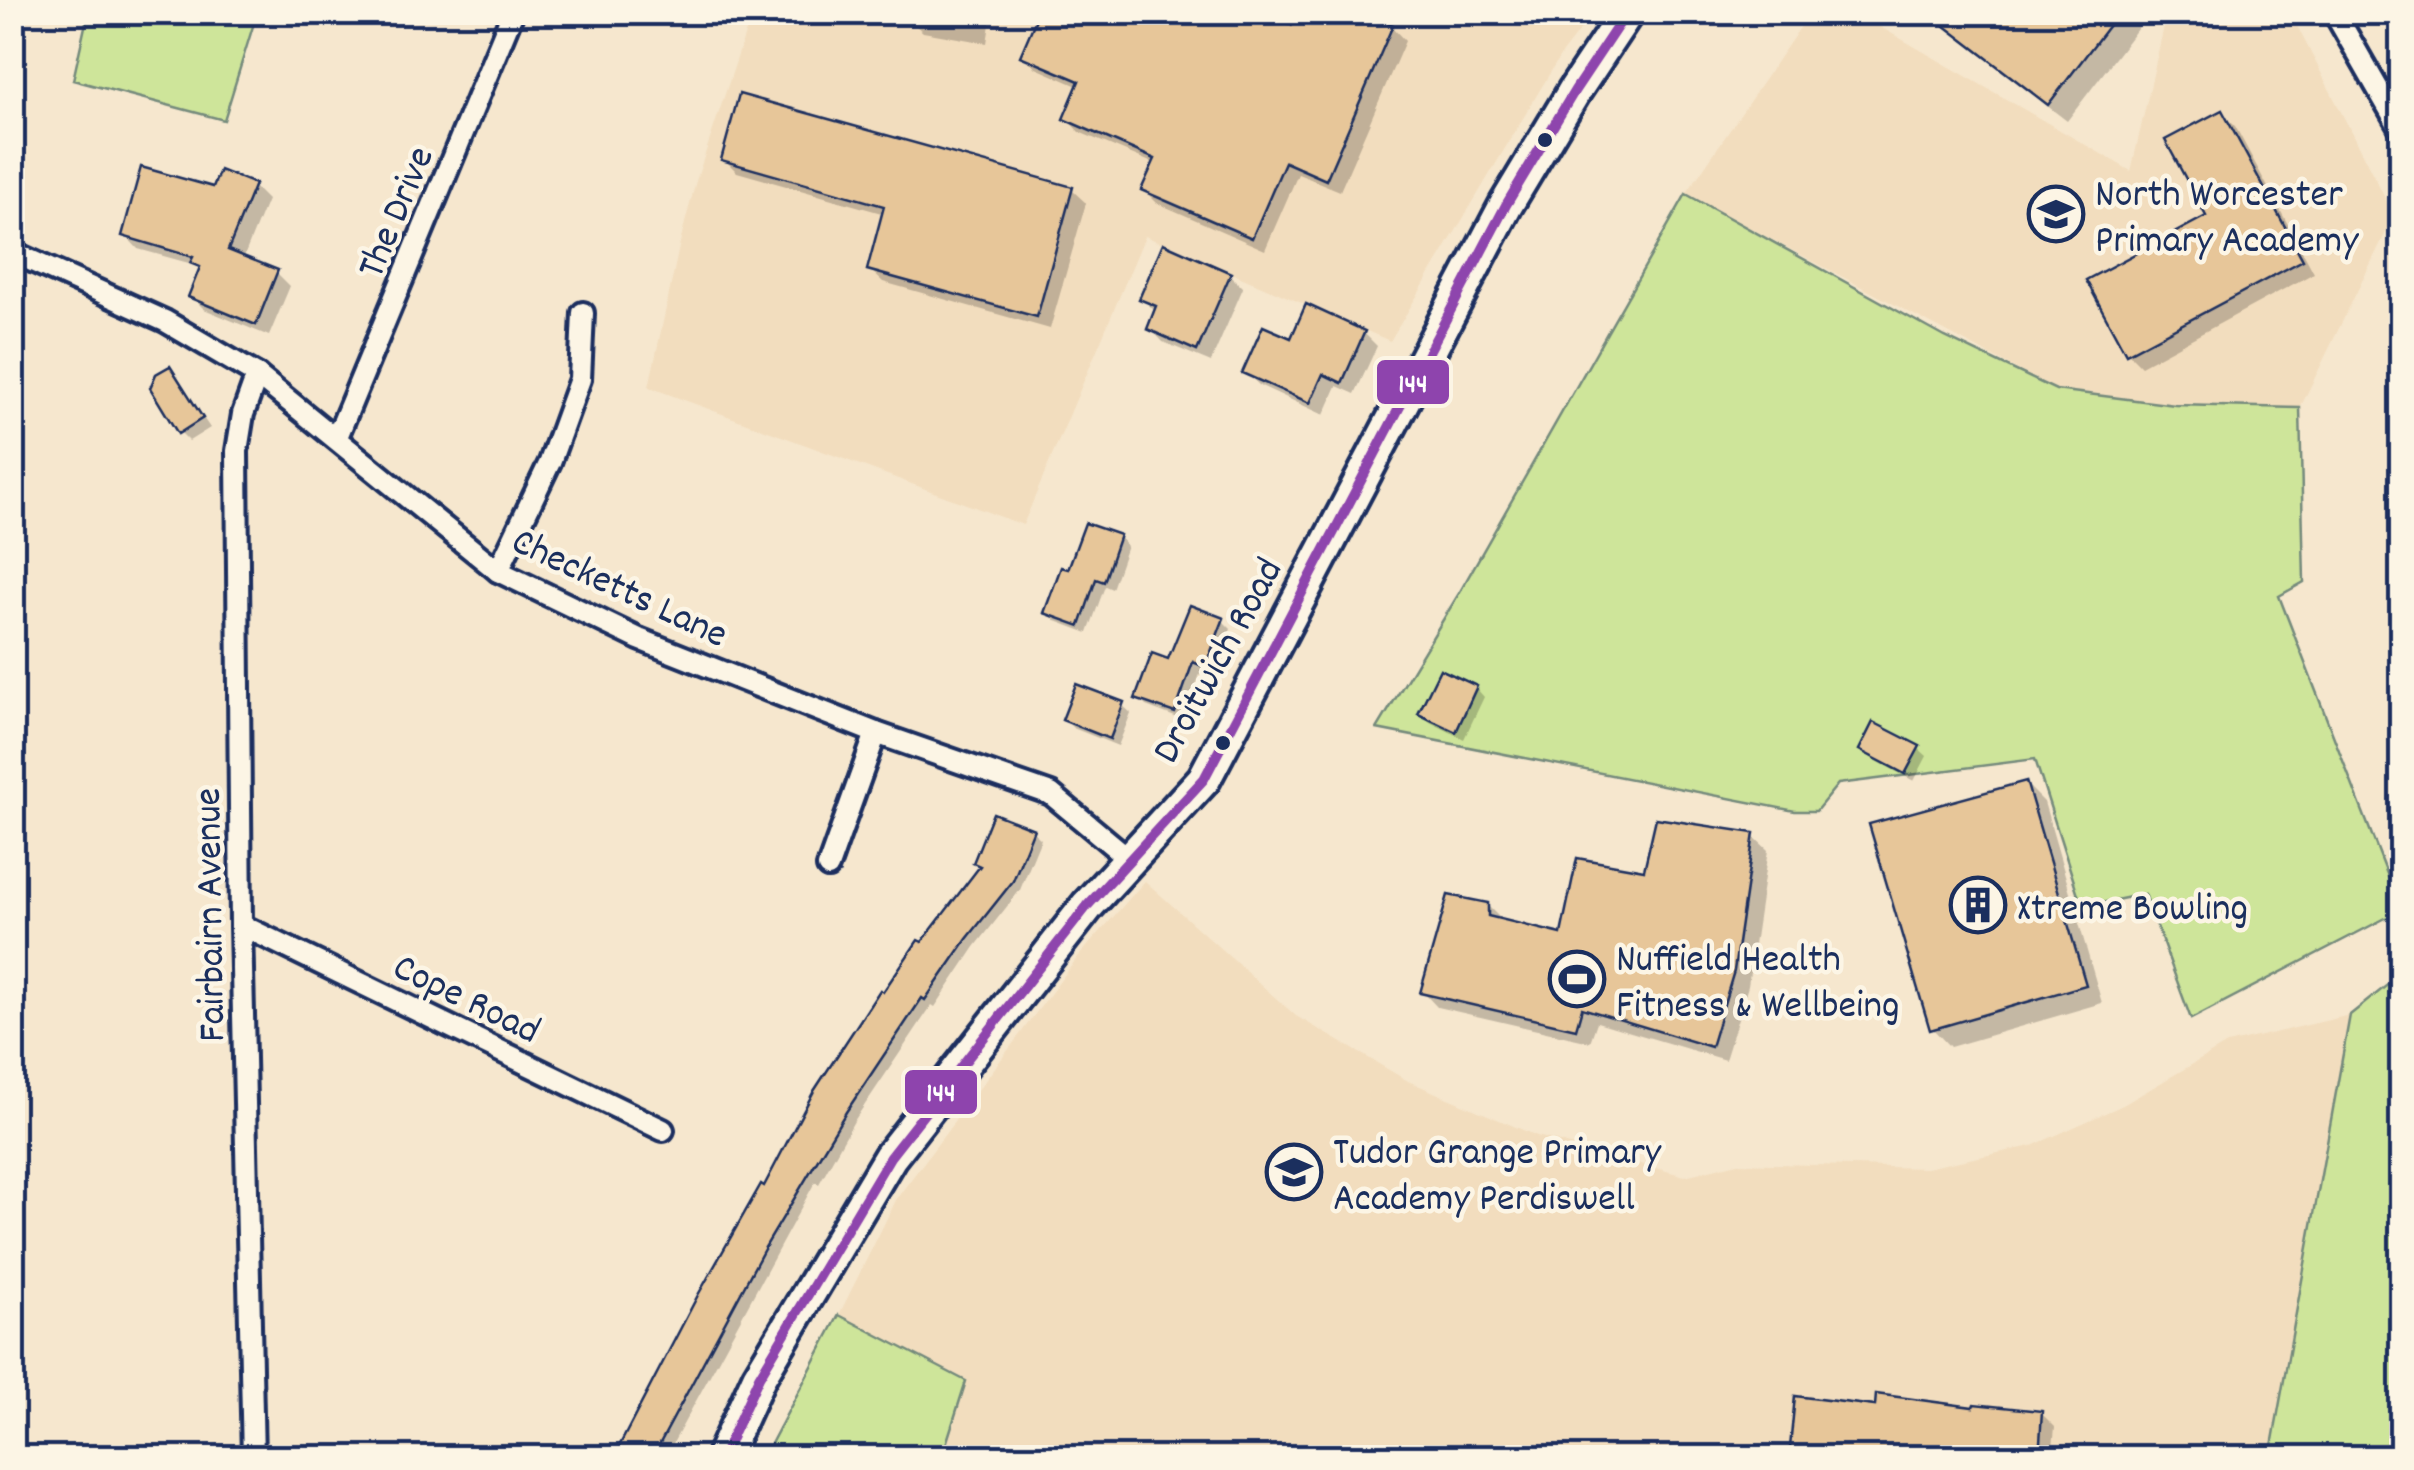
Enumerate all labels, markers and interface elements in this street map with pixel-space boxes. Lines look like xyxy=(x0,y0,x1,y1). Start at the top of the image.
unlabelled marker xyxy=(1535,130,1555,150)
street label: The Drive xyxy=(346,139,452,288)
place label: North Worcester Primary Academy xyxy=(2095,169,2359,272)
school or university icon: North Worcester Primary Academy xyxy=(2026,184,2086,244)
line badge: 144 xyxy=(1375,358,1451,406)
text: 144 xyxy=(1398,367,1428,407)
street label: Checketts Lane xyxy=(501,516,736,666)
street label: Droitwich Road xyxy=(1141,549,1301,775)
unlabelled marker xyxy=(1213,733,1233,753)
street label: Fairbairn Avenue xyxy=(183,787,244,1042)
building icon: Xtreme Bowling xyxy=(1948,875,2008,935)
place label: Xtreme Bowling xyxy=(2017,883,2248,940)
place label: Nuffield Health Fitness & Wellbeing xyxy=(1616,934,1899,1037)
street label: Cope Road xyxy=(382,942,548,1062)
sports icon: Nuffield Health Fitness & Wellbeing xyxy=(1547,949,1607,1009)
line badge: 144 xyxy=(903,1068,979,1116)
text: 144 xyxy=(926,1076,956,1116)
place label: Tudor Grange Primary Academy Perdiswell xyxy=(1333,1127,1662,1230)
school or university icon: Tudor Grange Primary Academy Perdiswell xyxy=(1264,1142,1324,1202)

